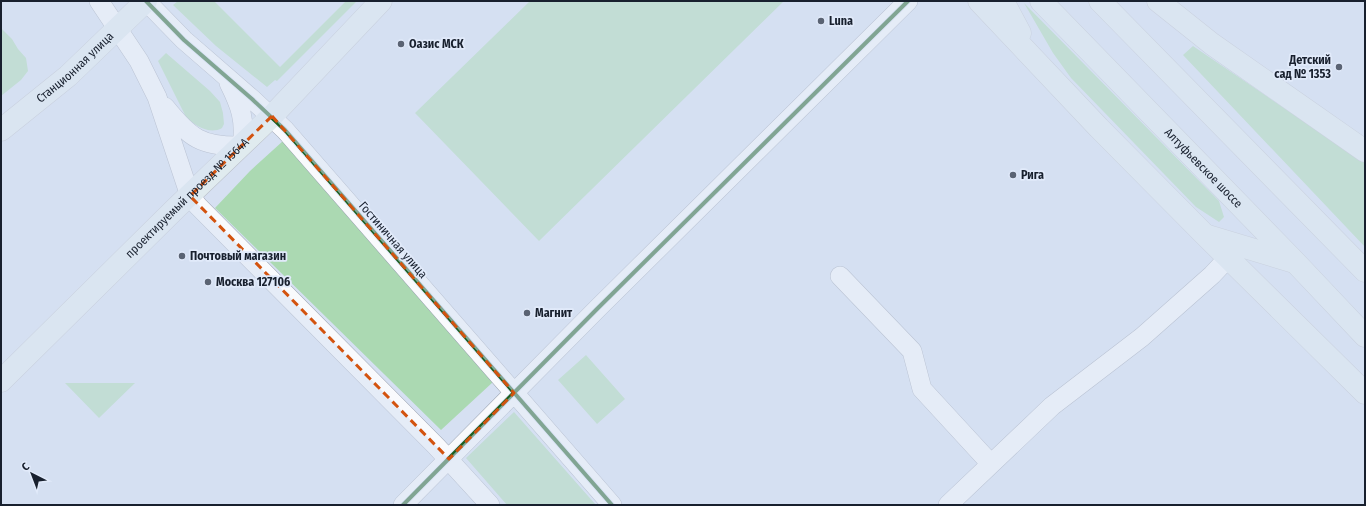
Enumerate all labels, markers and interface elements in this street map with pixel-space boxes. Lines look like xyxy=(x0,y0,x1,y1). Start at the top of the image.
place label: Luna xyxy=(829,14,853,28)
marker: Luna xyxy=(816,16,826,26)
street label: Станционная улица xyxy=(34,29,116,106)
place label: Оазис МСК xyxy=(409,37,464,51)
marker: Оазис МСК xyxy=(396,39,406,49)
place label: Детский сад № 1353 xyxy=(1274,53,1331,81)
marker: Детский сад № 1353 xyxy=(1334,62,1344,72)
street label: Алтуфьевское шоссе xyxy=(1162,125,1245,211)
street label: проектируемый проезд № 1564А xyxy=(123,135,252,261)
place label: Рига xyxy=(1021,168,1044,182)
marker: Рига xyxy=(1008,170,1018,180)
street label: Гостиничная улица xyxy=(356,199,430,281)
place label: Почтовый магазин xyxy=(190,249,286,263)
marker: Почтовый магазин xyxy=(177,251,187,261)
place label: Москва 127106 xyxy=(216,275,290,289)
marker: Москва 127106 xyxy=(203,277,213,287)
place label: Магнит xyxy=(535,306,573,320)
marker: Магнит xyxy=(522,308,532,318)
north arrow xyxy=(12,454,52,494)
text: С xyxy=(19,460,32,474)

